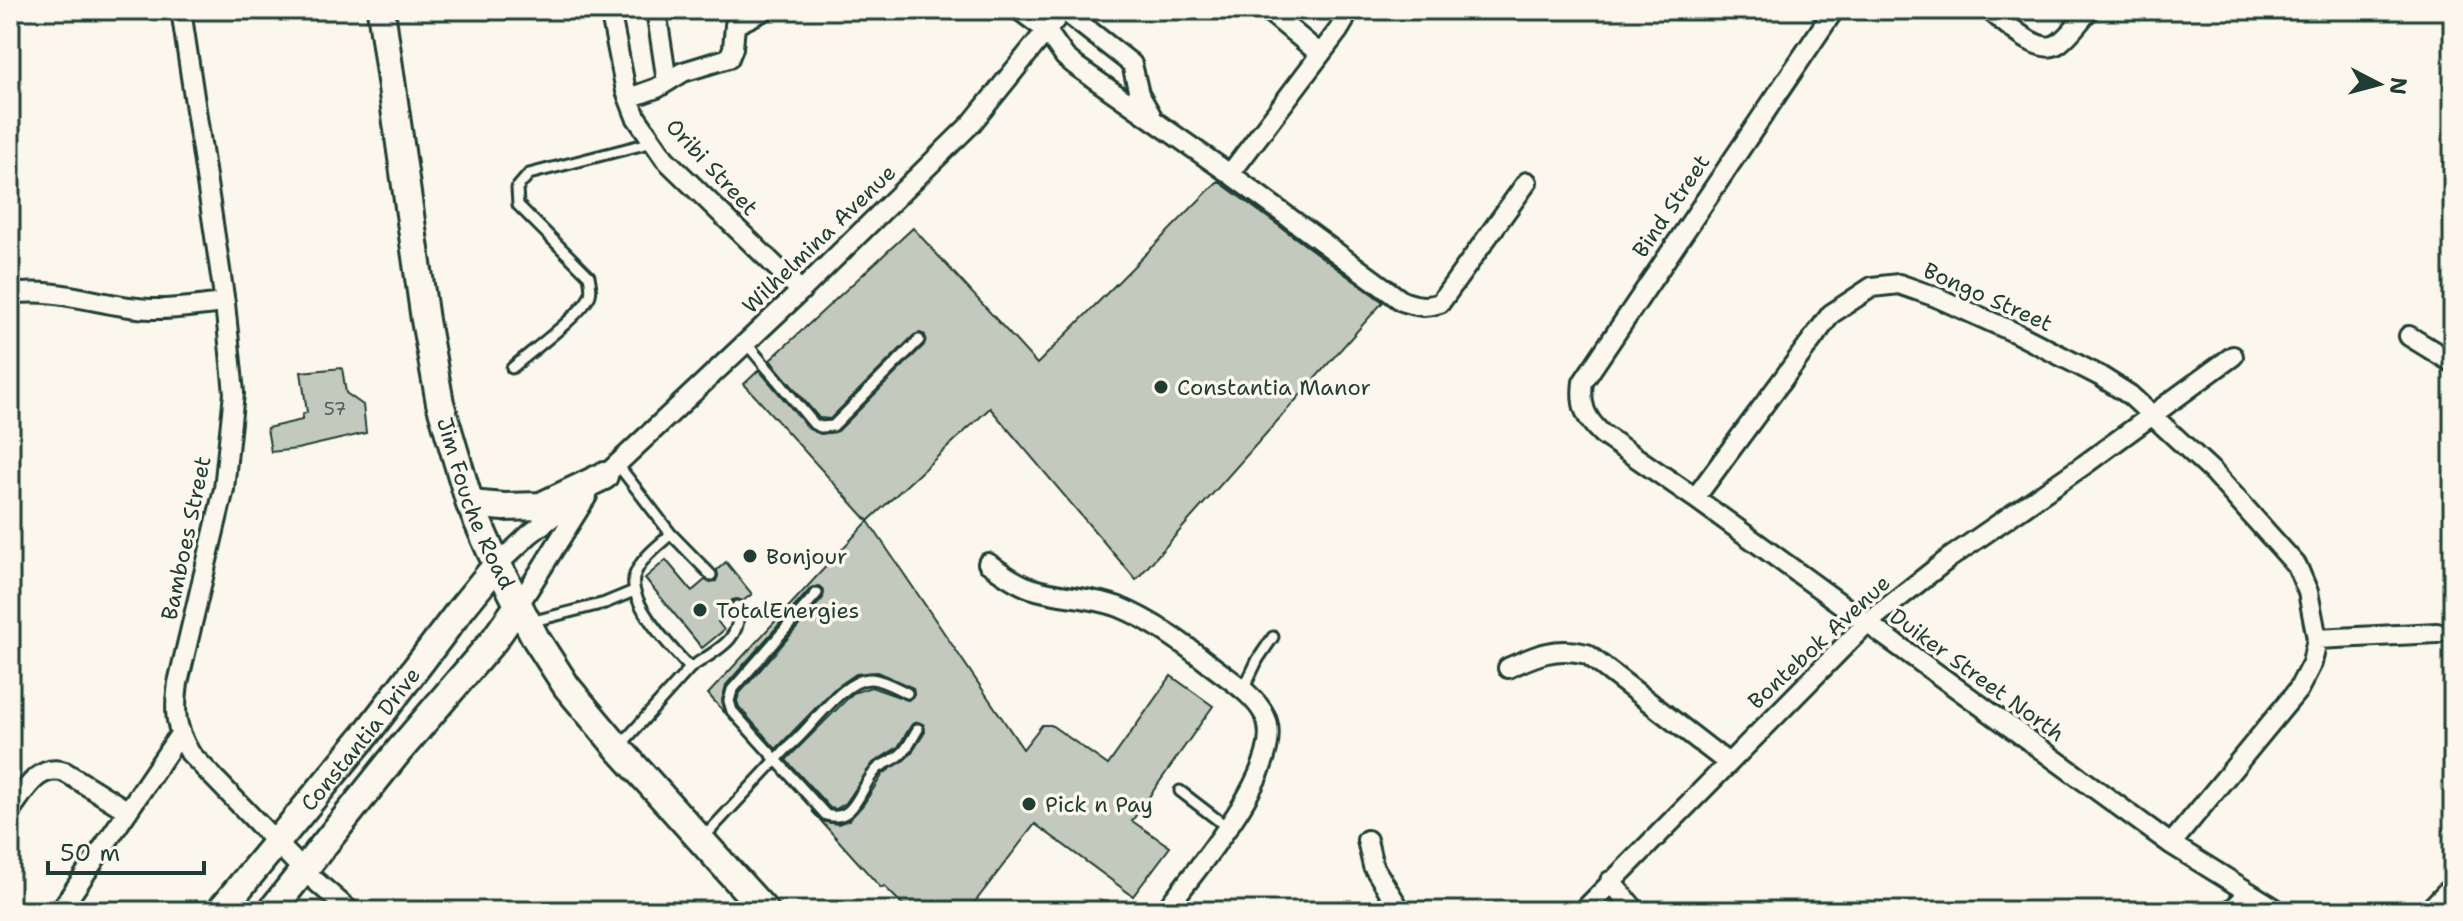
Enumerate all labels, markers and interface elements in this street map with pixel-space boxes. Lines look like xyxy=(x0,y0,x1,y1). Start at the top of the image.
north arrow xyxy=(2339,44,2419,124)
text: N xyxy=(2383,76,2414,96)
street label: Oribi Street xyxy=(660,112,764,222)
street label: Bind Street xyxy=(1626,149,1716,263)
street label: Wilhelmina Avenue xyxy=(736,158,902,320)
street label: Bongo Street xyxy=(1919,256,2057,338)
place label: Constantia Manor xyxy=(1177,373,1371,402)
marker: Constantia Manor xyxy=(1152,378,1170,396)
house number: 57 xyxy=(324,397,346,421)
street label: Jim Fouche Road xyxy=(430,414,522,594)
street label: Bamboes Street xyxy=(154,453,218,623)
place label: Bonjour xyxy=(766,542,848,571)
marker: Bonjour xyxy=(741,547,759,565)
street label: Bontebok Avenue xyxy=(1742,568,1896,716)
place label: TotalEnergies xyxy=(716,596,859,625)
marker: TotalEnergies xyxy=(691,601,709,619)
street label: Duiker Street North xyxy=(1884,602,2070,748)
street label: Constantia Drive xyxy=(294,661,426,817)
place label: Pick n Pay xyxy=(1045,790,1153,819)
marker: Pick n Pay xyxy=(1020,795,1038,813)
scale bar xyxy=(48,825,204,875)
text: 50 m xyxy=(60,837,120,869)

